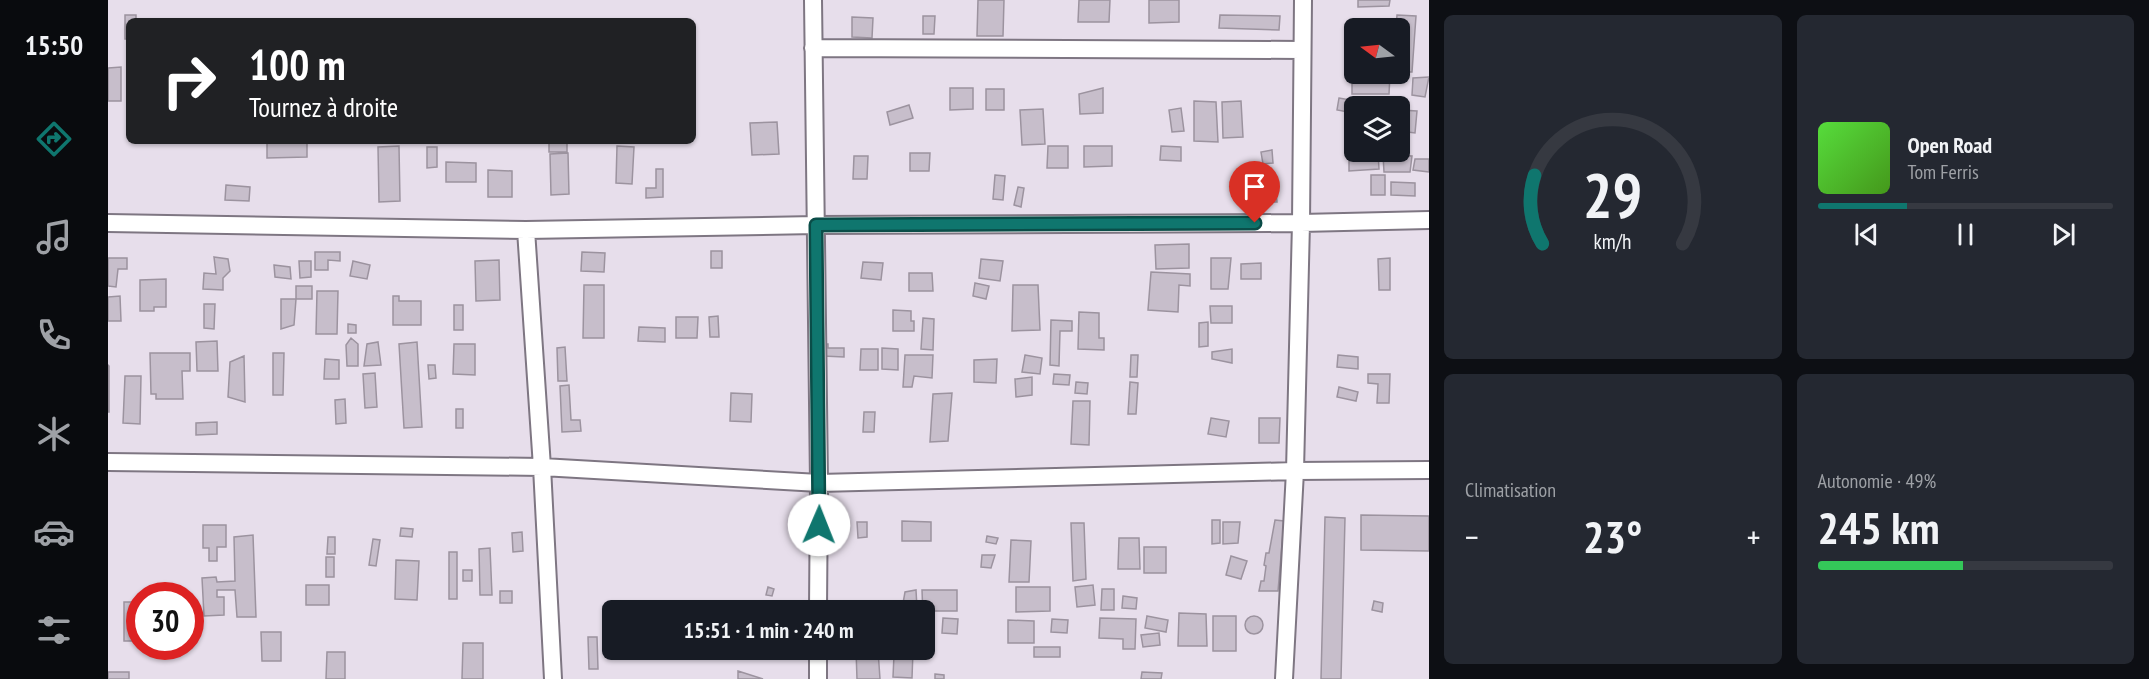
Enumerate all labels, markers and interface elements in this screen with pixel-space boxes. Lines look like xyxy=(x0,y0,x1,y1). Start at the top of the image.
north arrow xyxy=(1344,18,1410,84)
map controls xyxy=(1344,18,1410,162)
text: 15:50 xyxy=(25,28,83,62)
text: 100 m xyxy=(249,37,346,92)
icon: right xyxy=(150,42,228,120)
text: Tournez à droite xyxy=(249,90,398,124)
button: layers xyxy=(1344,96,1410,162)
icon: directions xyxy=(33,118,75,160)
text: Open Road xyxy=(1908,131,1992,159)
text: 29 xyxy=(1583,154,1643,235)
text: Tom Ferris xyxy=(1908,159,1979,185)
pin xyxy=(1229,161,1280,223)
icon: arrive xyxy=(1238,170,1271,203)
icon: music xyxy=(33,216,75,258)
icon: previous xyxy=(1850,218,1883,251)
icon: pause xyxy=(1949,218,1982,251)
icon: next xyxy=(2047,218,2080,251)
text: km/h xyxy=(1594,227,1632,255)
icon: phone xyxy=(33,314,75,356)
icon: climate xyxy=(33,413,75,455)
text: Autonomie · 49% xyxy=(1818,468,1936,494)
text: Climatisation xyxy=(1465,477,1556,503)
position arrow xyxy=(787,493,851,557)
text: 245 km xyxy=(1818,498,1940,556)
text: 23° xyxy=(1583,507,1642,565)
icon: car xyxy=(33,511,75,553)
text: − xyxy=(1465,515,1479,558)
text: + xyxy=(1747,515,1761,558)
speed limit sign: 30 xyxy=(126,582,204,660)
icon: filters xyxy=(33,609,75,651)
text: 15:51 · 1 min · 240 m xyxy=(683,616,854,644)

